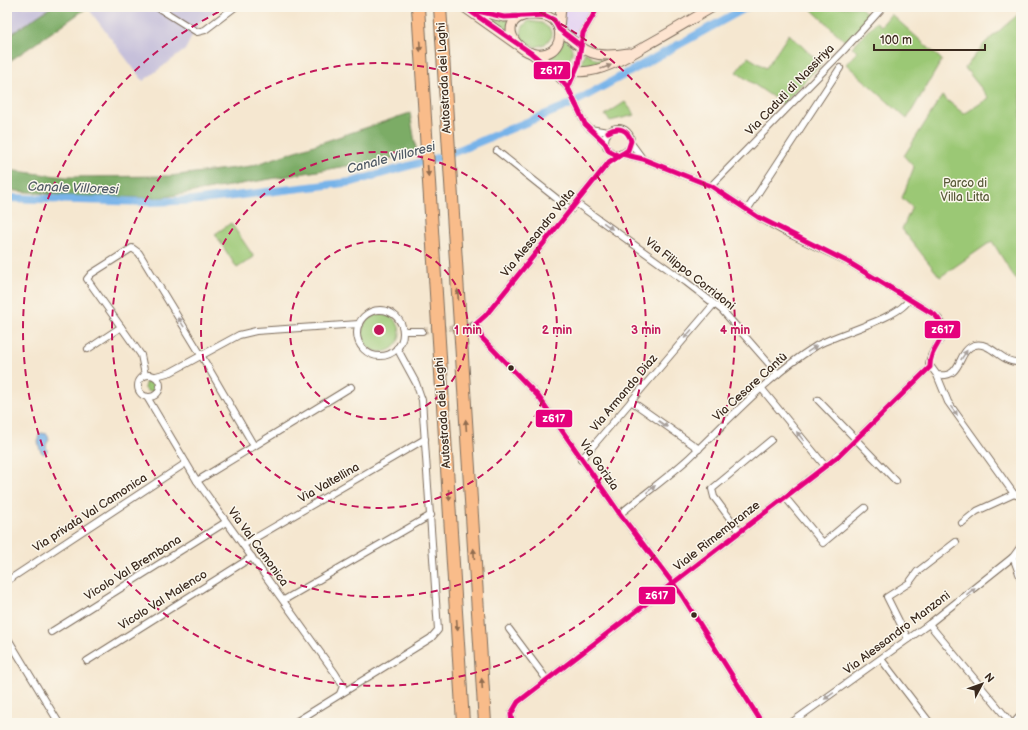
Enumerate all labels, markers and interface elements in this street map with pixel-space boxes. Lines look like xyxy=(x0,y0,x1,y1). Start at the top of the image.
street label: Autostrada dei Laghi xyxy=(434,22,454,134)
scale bar xyxy=(874,26,985,52)
text: 100 m xyxy=(880,33,912,48)
one-way arrow xyxy=(416,40,423,52)
street label: Via Caduti di Nassiriya xyxy=(742,41,838,139)
line badge: z617 xyxy=(533,61,571,80)
text: z617 xyxy=(541,64,563,77)
one-way arrow xyxy=(601,64,613,70)
water label: Canale Villoresi xyxy=(345,138,438,177)
one-way arrow xyxy=(424,165,431,177)
park label: Parco di Villa Litta xyxy=(940,176,990,205)
water label: Canale Villoresi xyxy=(27,178,120,198)
street label: Via Alessandro Volta xyxy=(498,186,578,280)
one-way arrow xyxy=(603,222,613,230)
street label: Via Filippo Corridoni xyxy=(642,234,738,314)
one-way arrow xyxy=(455,288,461,301)
one-way arrow xyxy=(177,316,184,328)
line badge: z617 xyxy=(924,320,961,339)
centre of rings xyxy=(372,323,386,337)
text: 1 min xyxy=(454,323,482,338)
text: 2 min xyxy=(542,323,572,338)
text: 3 min xyxy=(631,323,661,338)
text: 4 min xyxy=(720,323,750,338)
text: z617 xyxy=(932,323,954,336)
one-way arrow xyxy=(684,328,693,339)
one-way arrow xyxy=(807,345,817,353)
one-way arrow xyxy=(961,349,968,361)
street label: Via Cesare Cantù xyxy=(710,350,790,424)
street label: Via Armando Diaz xyxy=(587,351,661,435)
street label: Autostrada dei Laghi xyxy=(432,357,454,469)
unlabelled marker xyxy=(506,363,516,373)
one-way arrow xyxy=(950,405,958,416)
line badge: z617 xyxy=(535,409,573,428)
text: z617 xyxy=(543,412,565,425)
one-way arrow xyxy=(463,419,470,431)
one-way arrow xyxy=(657,420,668,428)
one-way arrow xyxy=(796,431,805,441)
street label: Via Gorizia xyxy=(576,437,622,493)
street label: Via Valtellina xyxy=(296,459,362,506)
street label: Via privata Val Camonica xyxy=(30,470,150,556)
one-way arrow xyxy=(645,485,656,494)
one-way arrow xyxy=(445,489,452,501)
street label: Viale Rimembranze xyxy=(671,498,763,574)
street label: Via Val Camonica xyxy=(224,505,292,590)
street label: Vicolo Val Brembana xyxy=(82,532,184,604)
one-way arrow xyxy=(471,548,478,560)
street label: Vicolo Val Malenco xyxy=(116,567,210,633)
line badge: z617 xyxy=(638,586,676,605)
one-way arrow xyxy=(965,586,976,595)
street label: Via Alessandro Manzoni xyxy=(841,588,953,678)
text: z617 xyxy=(646,589,668,602)
unlabelled marker xyxy=(689,610,699,620)
one-way arrow xyxy=(453,619,460,631)
north arrow xyxy=(962,664,1002,704)
text: N xyxy=(982,670,997,685)
one-way arrow xyxy=(479,678,486,690)
one-way arrow xyxy=(824,692,835,700)

